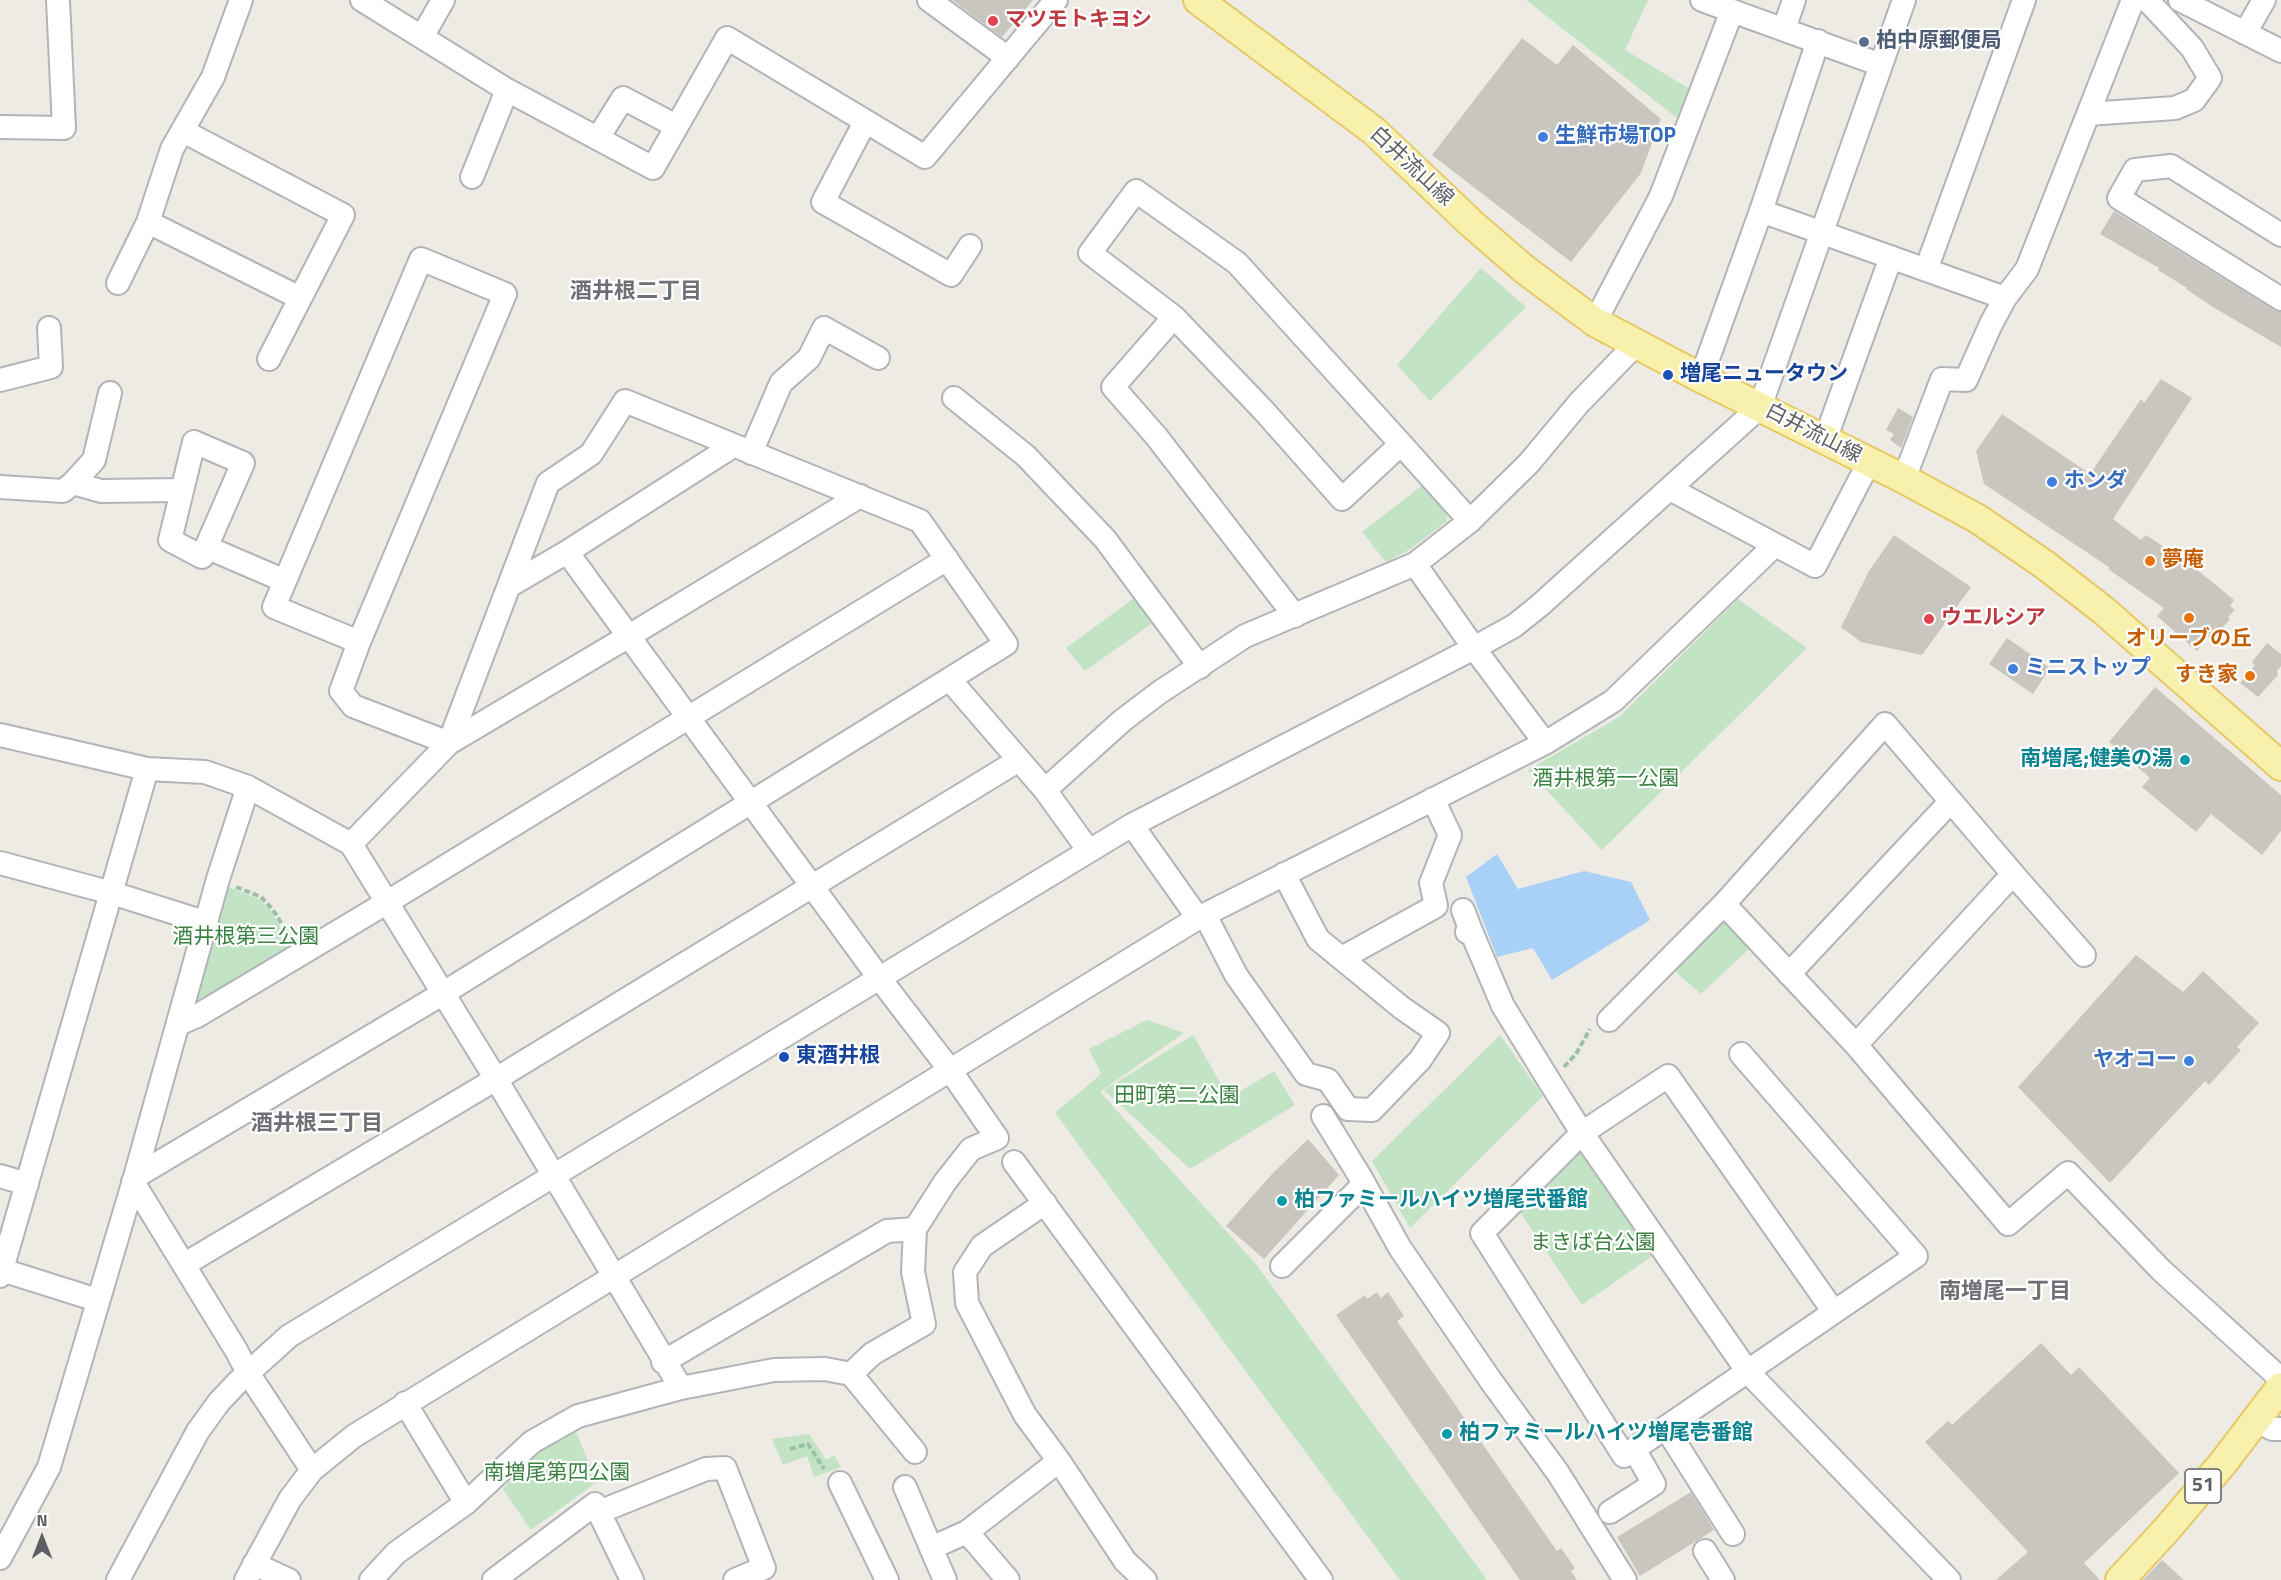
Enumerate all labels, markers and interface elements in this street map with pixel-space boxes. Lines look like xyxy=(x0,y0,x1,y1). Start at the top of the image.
place label: マツモトキヨシ xyxy=(1005,8,1152,34)
marker: マツモトキヨシ xyxy=(986,14,1000,28)
place label: 柏中原郵便局 xyxy=(1876,29,2002,55)
marker: 柏中原郵便局 xyxy=(1857,35,1871,49)
street label: 白井流山線 xyxy=(1364,122,1458,212)
place label: 生鮮市場TOP xyxy=(1555,124,1676,150)
marker: 生鮮市場TOP xyxy=(1536,130,1550,144)
district label: 酒井根二丁目 xyxy=(570,280,702,306)
place label: 増尾ニュータウン xyxy=(1680,362,1848,388)
marker: 増尾ニュータウン xyxy=(1661,368,1675,382)
street label: 白井流山線 xyxy=(1761,399,1865,469)
place label: ホンダ xyxy=(2064,469,2127,495)
marker: ホンダ xyxy=(2045,475,2059,489)
place label: 夢庵 xyxy=(2162,548,2204,574)
marker: 夢庵 xyxy=(2143,554,2157,568)
place label: ウエルシア xyxy=(1941,606,2046,632)
marker: オリーブの丘 xyxy=(2182,611,2196,625)
marker: ウエルシア xyxy=(1922,612,1936,626)
place label: オリーブの丘 xyxy=(2126,627,2252,653)
place label: ミニストップ xyxy=(2025,656,2151,682)
marker: ミニストップ xyxy=(2006,662,2020,676)
place label: すき家 xyxy=(2175,663,2238,689)
marker: すき家 xyxy=(2243,669,2257,683)
place label: 南増尾;健美の湯 xyxy=(2020,747,2173,773)
marker: 南増尾;健美の湯 xyxy=(2178,753,2192,767)
park label: 酒井根第一公園 xyxy=(1533,767,1679,793)
park label: 酒井根第三公園 xyxy=(173,925,319,951)
place label: 東酒井根 xyxy=(796,1044,880,1070)
place label: ヤオコー xyxy=(2093,1048,2177,1074)
marker: 東酒井根 xyxy=(777,1050,791,1064)
marker: ヤオコー xyxy=(2182,1054,2196,1068)
park label: 田町第二公園 xyxy=(1114,1084,1240,1110)
district label: 酒井根三丁目 xyxy=(251,1112,383,1138)
place label: 柏ファミールハイツ増尾弐番館 xyxy=(1294,1188,1588,1214)
marker: 柏ファミールハイツ増尾弐番館 xyxy=(1275,1194,1289,1208)
park label: まきば台公園 xyxy=(1530,1231,1656,1257)
district label: 南増尾一丁目 xyxy=(1939,1280,2071,1306)
place label: 柏ファミールハイツ増尾壱番館 xyxy=(1459,1421,1753,1447)
marker: 柏ファミールハイツ増尾壱番館 xyxy=(1440,1427,1454,1441)
park label: 南増尾第四公園 xyxy=(484,1461,630,1487)
road number: 51 xyxy=(2185,1469,2221,1503)
north arrow xyxy=(12,1508,72,1568)
text: N xyxy=(36,1508,48,1532)

